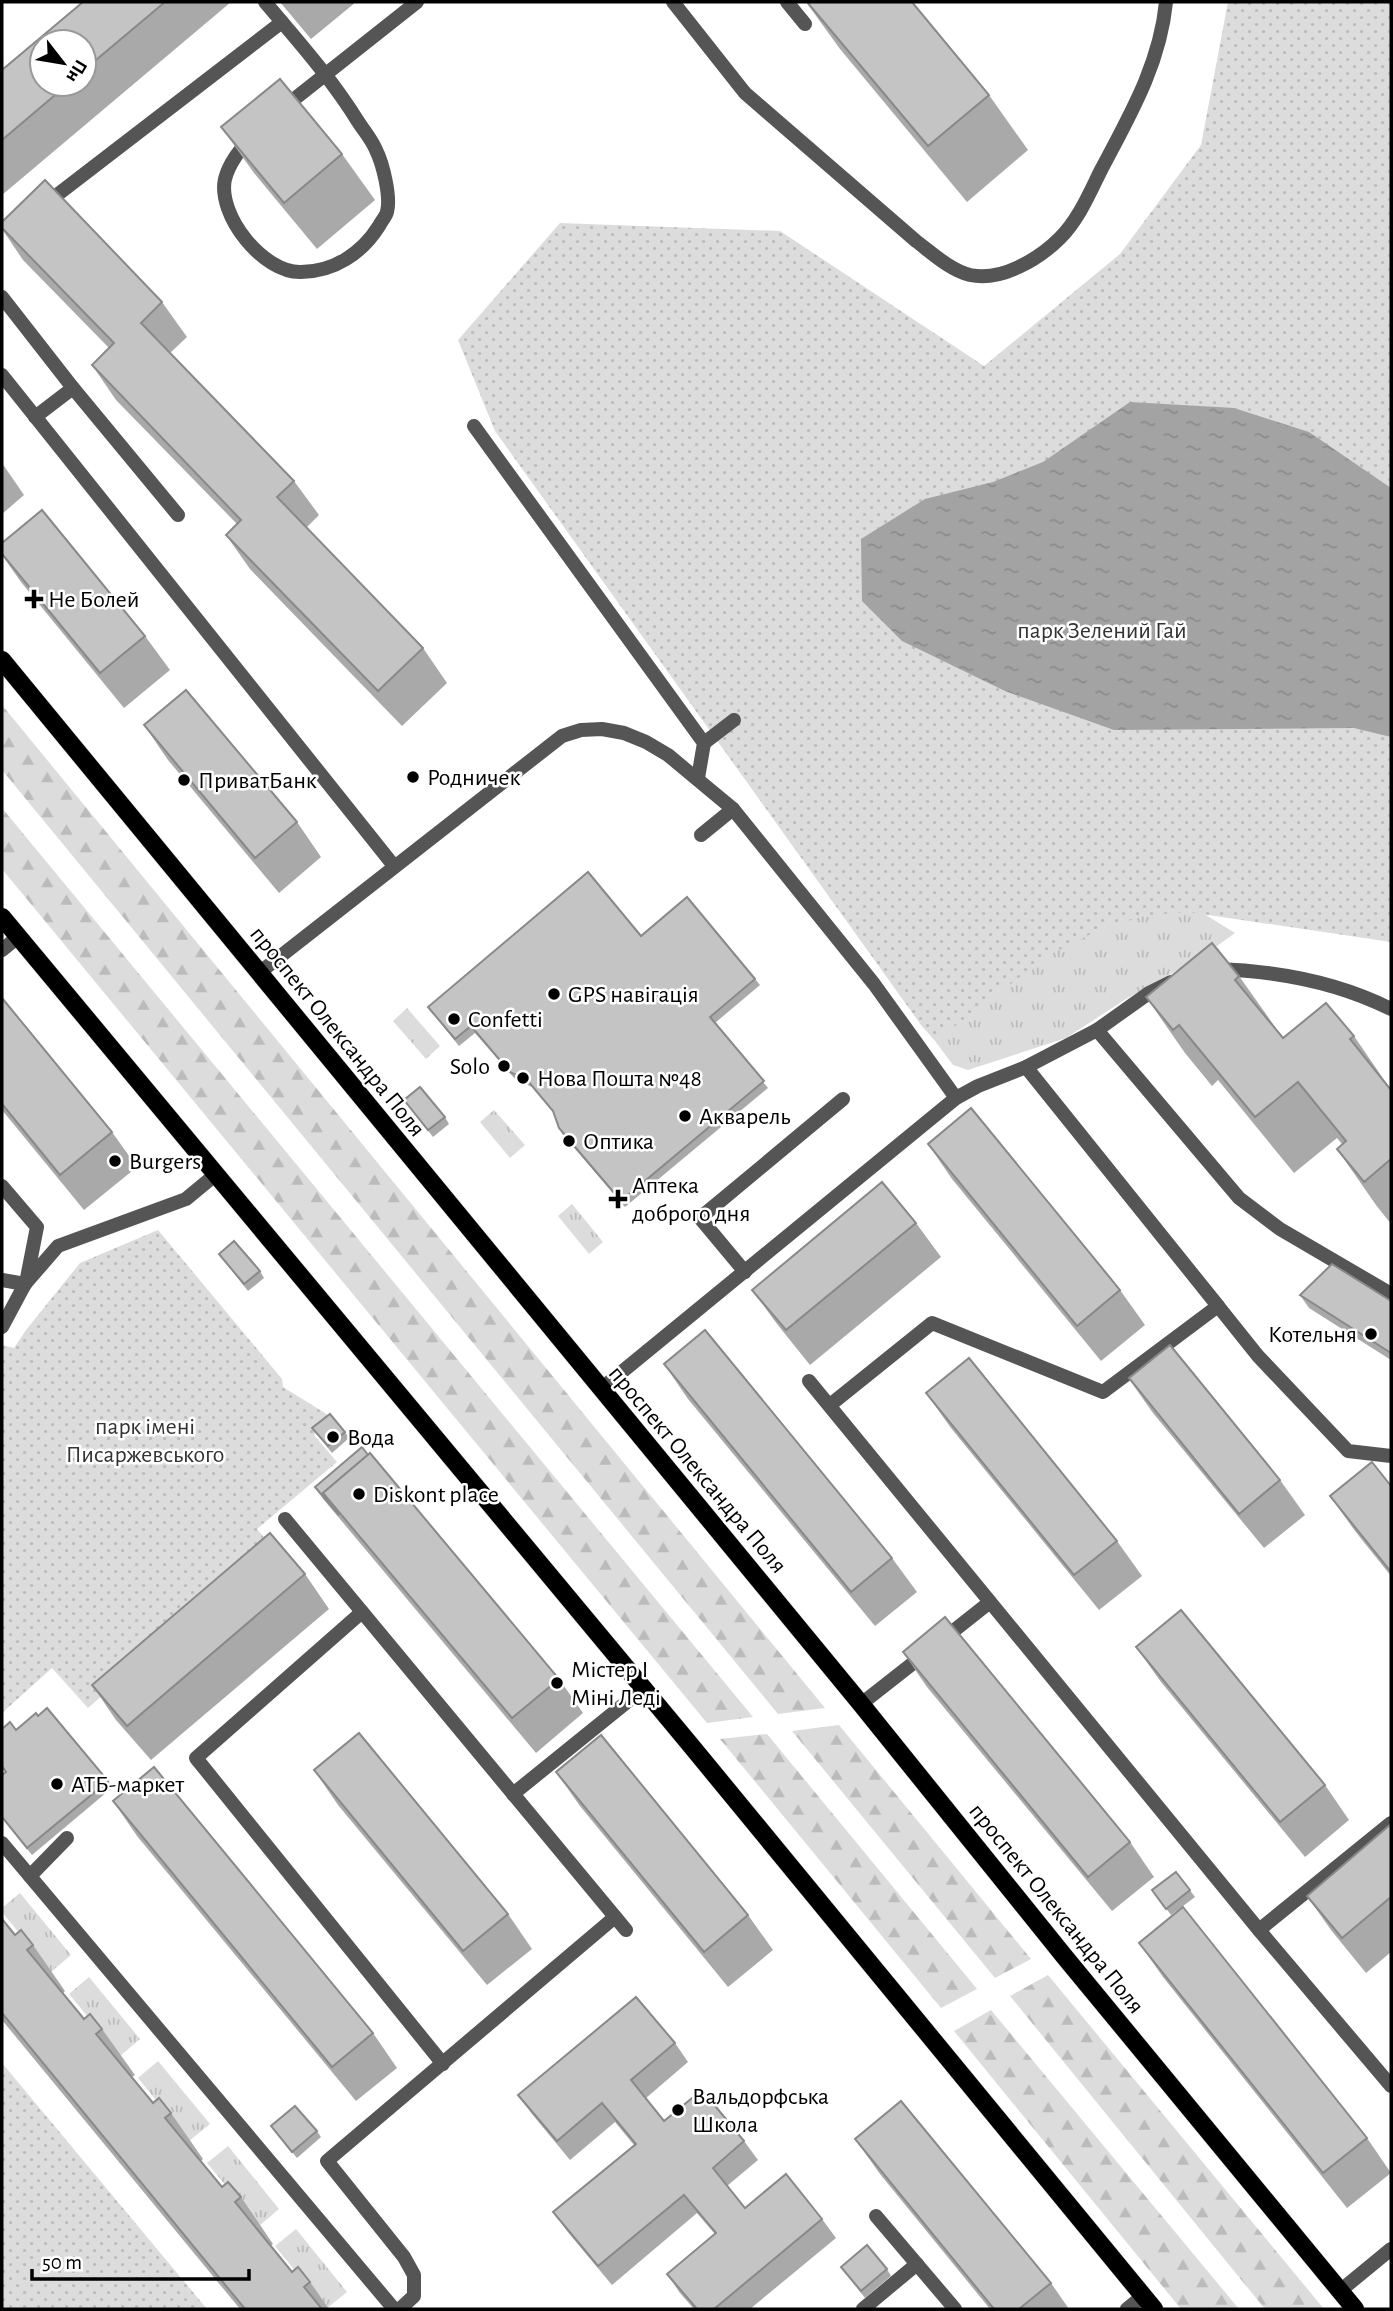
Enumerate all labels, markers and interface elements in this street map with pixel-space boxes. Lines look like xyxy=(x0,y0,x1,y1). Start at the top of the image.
north arrow xyxy=(28,28,98,98)
text: Пн xyxy=(62,56,90,86)
place label: Не Болей xyxy=(48,588,140,612)
marker: Не Болей xyxy=(26,591,42,607)
park label: парк Зелений Гай xyxy=(1017,619,1187,643)
place label: Родничек xyxy=(427,766,521,790)
place label: ПриватБанк xyxy=(198,769,317,793)
marker: Родничек xyxy=(405,769,421,785)
marker: ПриватБанк xyxy=(176,772,192,788)
street label: проспект Олександра Поля xyxy=(245,922,429,1141)
place label: GPS навігація xyxy=(568,983,699,1007)
marker: GPS навігація xyxy=(546,986,562,1002)
place label: Confetti xyxy=(468,1008,543,1032)
marker: Confetti xyxy=(446,1011,462,1027)
place label: Solo xyxy=(450,1055,490,1079)
marker: Solo xyxy=(496,1058,512,1074)
place label: Нова Пошта №48 xyxy=(537,1067,702,1091)
marker: Нова Пошта №48 xyxy=(515,1070,531,1086)
place label: Акварель xyxy=(699,1105,790,1129)
marker: Акварель xyxy=(677,1108,693,1124)
place label: Оптика xyxy=(583,1130,654,1154)
marker: Оптика xyxy=(561,1133,577,1149)
place label: Burgers xyxy=(129,1150,201,1174)
marker: Burgers xyxy=(107,1153,123,1169)
place label: Аптека доброго дня xyxy=(632,1174,750,1226)
marker: Аптека доброго дня xyxy=(610,1191,626,1207)
place label: Котельня xyxy=(1268,1323,1357,1347)
marker: Котельня xyxy=(1363,1326,1379,1342)
street label: проспект Олександра Поля xyxy=(604,1361,791,1578)
park label: парк імені Писаржевського xyxy=(66,1415,224,1467)
place label: Вода xyxy=(347,1426,395,1450)
marker: Вода xyxy=(325,1429,341,1445)
place label: Diskont place xyxy=(373,1483,499,1507)
marker: Diskont place xyxy=(351,1486,367,1502)
place label: Містер І Міні Леді xyxy=(571,1658,661,1710)
marker: Містер І Міні Леді xyxy=(549,1675,565,1691)
place label: АТБ-маркет xyxy=(71,1773,185,1797)
marker: АТБ-маркет xyxy=(49,1776,65,1792)
street label: проспект Олександра Поля xyxy=(964,1799,1148,2018)
place label: Вальдорфська Школа xyxy=(692,2085,829,2137)
marker: Вальдорфська Школа xyxy=(670,2102,686,2118)
scale bar xyxy=(32,2238,248,2282)
text: 50 m xyxy=(42,2252,82,2273)

